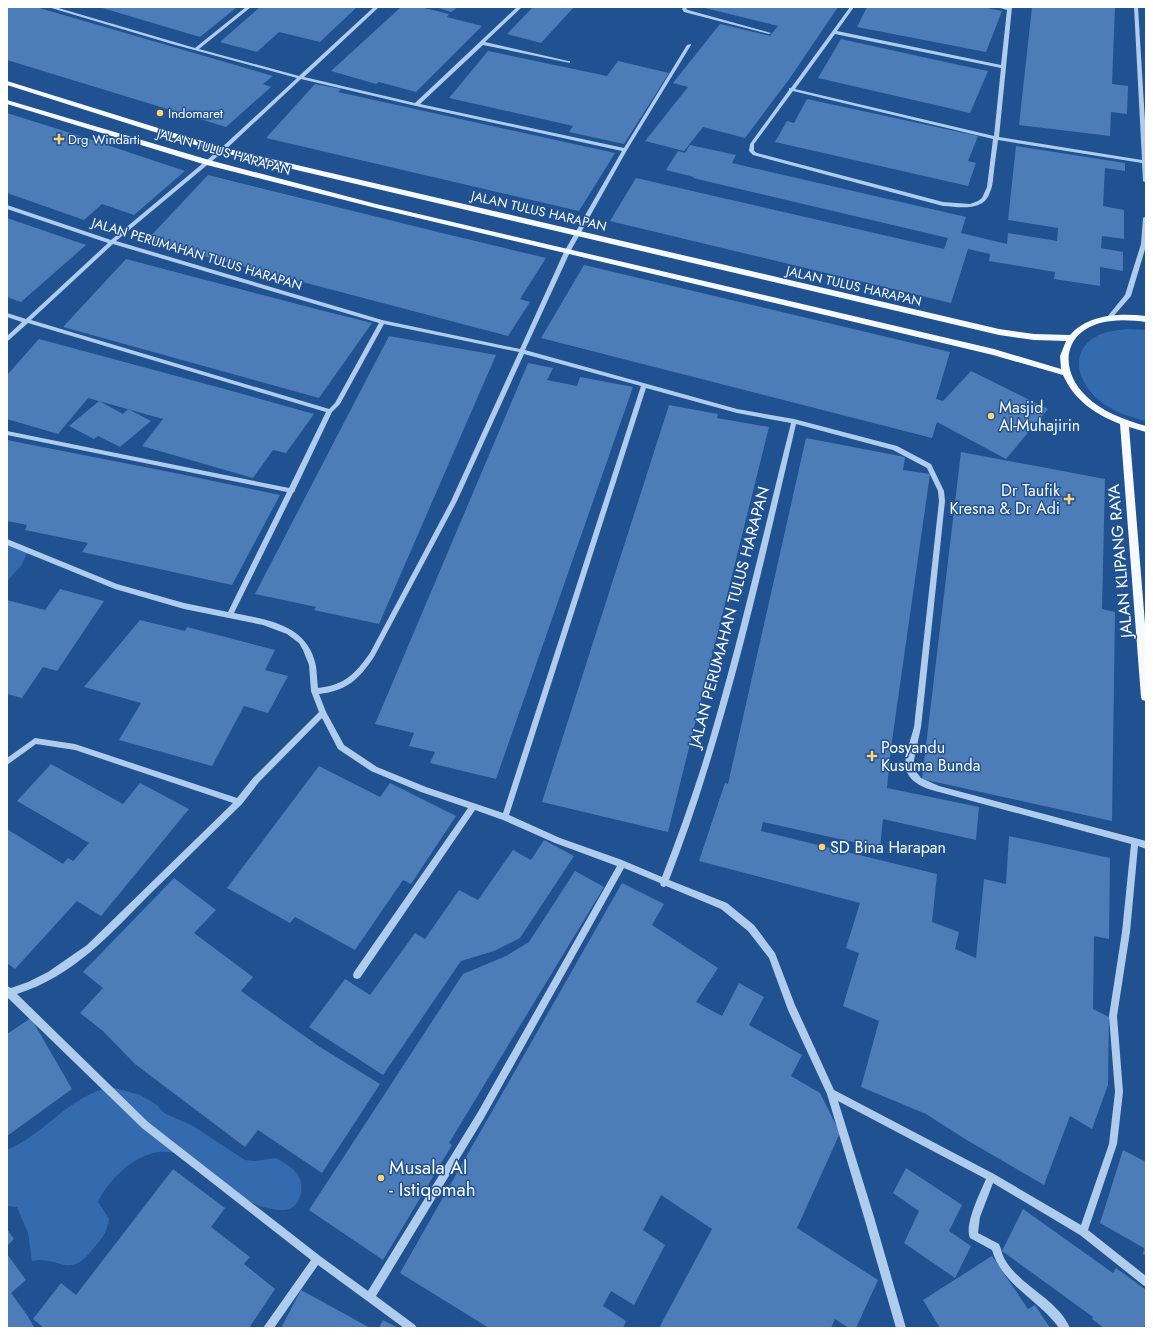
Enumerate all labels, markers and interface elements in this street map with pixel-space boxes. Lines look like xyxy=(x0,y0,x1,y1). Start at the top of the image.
place label: Indomaret xyxy=(168,104,224,123)
marker: Indomaret xyxy=(155,108,165,118)
street label: JALAN TULUS HARAPAN xyxy=(153,123,293,180)
place label: Drg Windarti xyxy=(68,130,140,149)
marker: Drg Windarti xyxy=(53,133,65,145)
street label: JALAN TULUS HARAPAN xyxy=(468,186,609,236)
street label: JALAN PERUMAHAN TULUS HARAPAN xyxy=(88,212,304,295)
street label: JALAN TULUS HARAPAN xyxy=(783,261,924,311)
place label: Masjid Al-Muhajirin xyxy=(999,396,1080,437)
marker: Masjid Al-Muhajirin xyxy=(986,411,996,421)
place label: Dr Taufik Kresna & Dr Adi xyxy=(950,479,1061,520)
street label: JALAN KLIPANG RAYA xyxy=(1102,483,1138,641)
street label: JALAN PERUMAHAN TULUS HARAPAN xyxy=(683,484,775,752)
marker: Dr Taufik Kresna & Dr Adi xyxy=(1063,493,1075,505)
place label: Posyandu Kusuma Bunda xyxy=(881,736,980,777)
marker: Posyandu Kusuma Bunda xyxy=(866,750,878,762)
place label: SD Bina Harapan xyxy=(830,836,946,859)
marker: SD Bina Harapan xyxy=(817,842,827,852)
place label: Musala Al - Istiqomah xyxy=(389,1154,476,1203)
marker: Musala Al - Istiqomah xyxy=(376,1173,386,1183)

